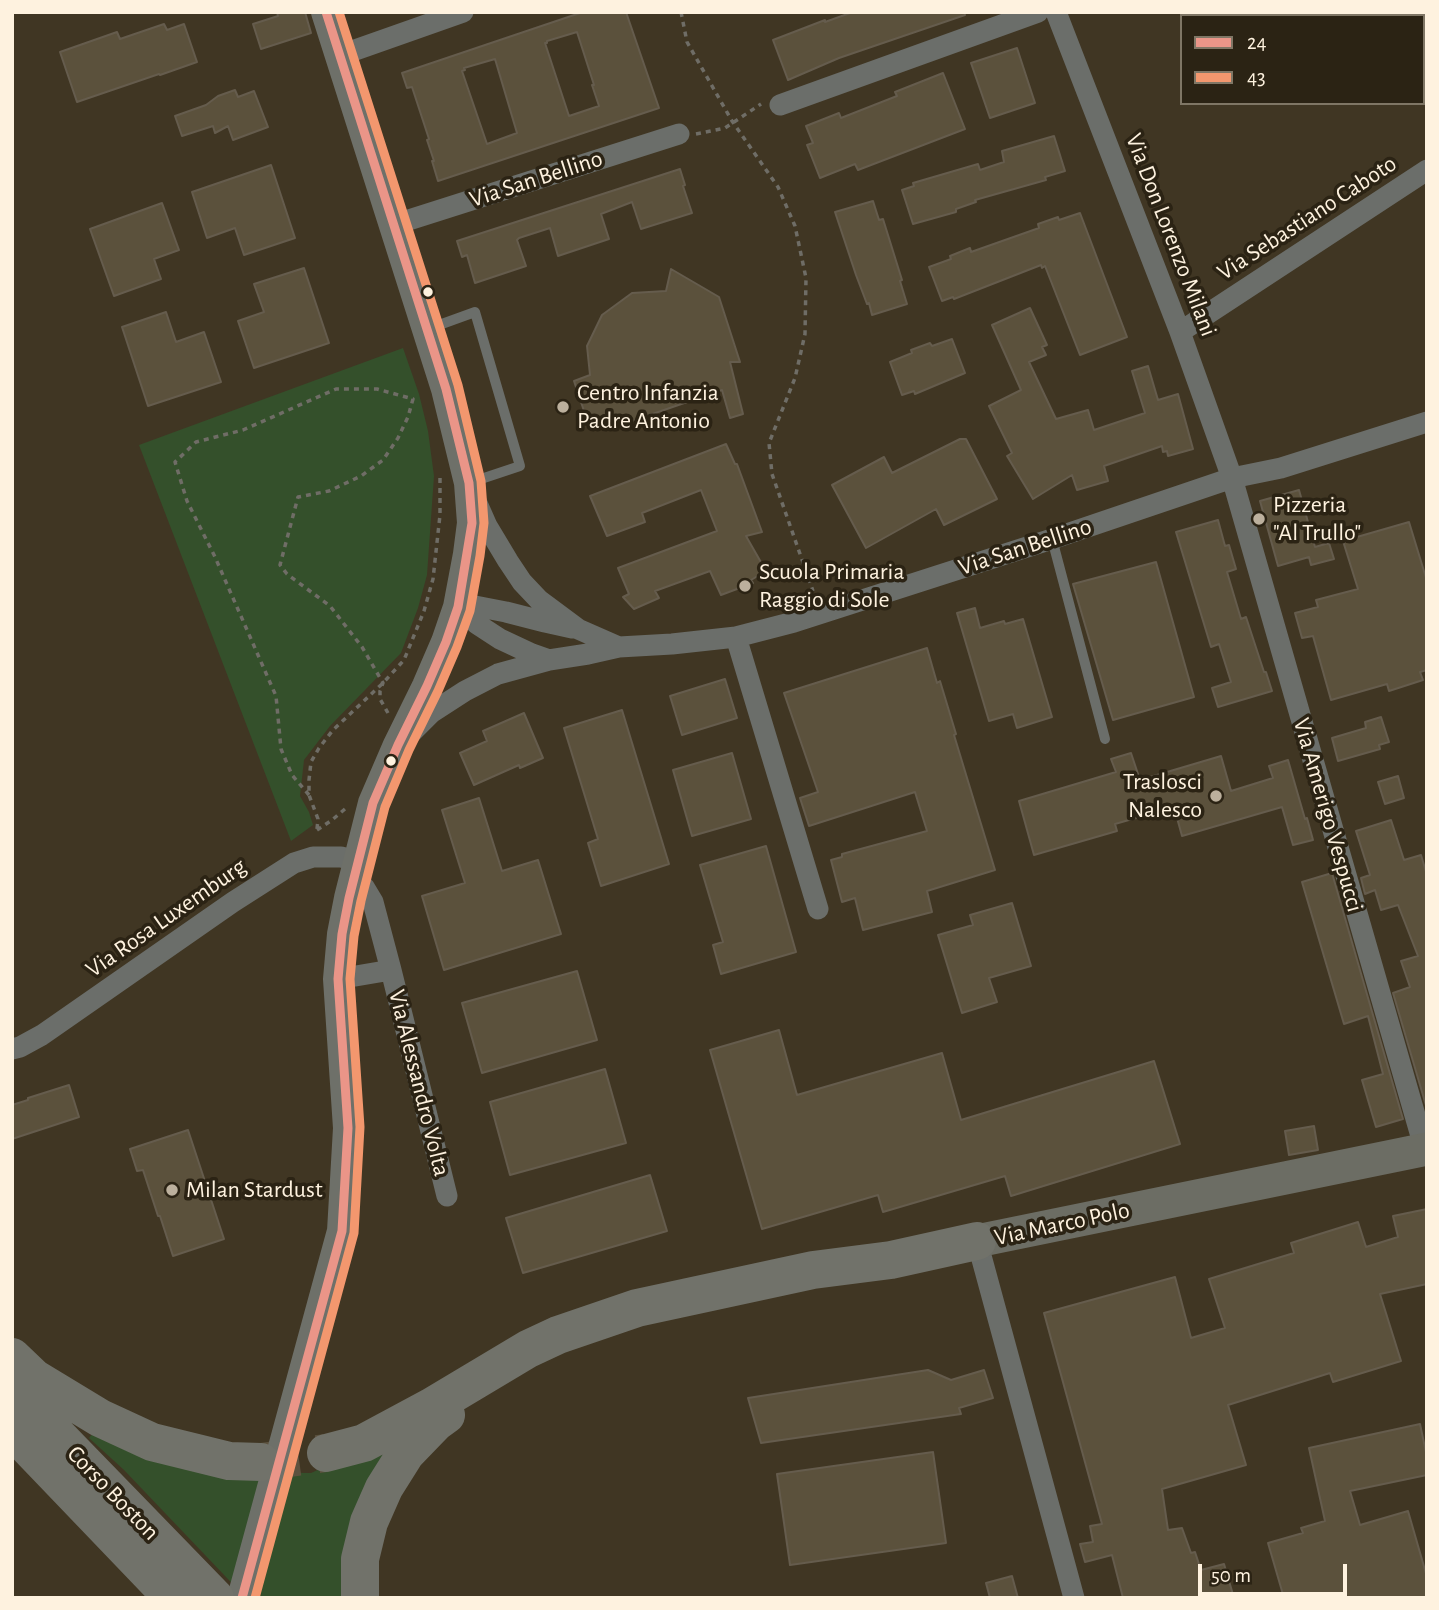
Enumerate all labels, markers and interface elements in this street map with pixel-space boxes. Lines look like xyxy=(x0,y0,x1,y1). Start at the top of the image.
legend xyxy=(1180,14,1425,105)
text: 24 xyxy=(1247,32,1267,53)
text: 43 xyxy=(1247,67,1266,88)
street label: Via Don Lorenzo Milani xyxy=(1119,129,1223,341)
street label: Via San Bellino xyxy=(466,144,606,214)
street label: Via Sebastiano Caboto xyxy=(1212,149,1402,287)
unlabelled marker xyxy=(421,285,435,299)
place label: Centro Infanzia Padre Antonio xyxy=(577,379,719,435)
marker: Centro Infanzia Padre Antonio xyxy=(555,399,571,415)
place label: Pizzeria "Al Trullo" xyxy=(1273,491,1361,547)
marker: Pizzeria "Al Trullo" xyxy=(1251,511,1267,527)
street label: Via San Bellino xyxy=(955,512,1095,582)
place label: Scuola Primaria Raggio di Sole xyxy=(759,558,904,614)
marker: Scuola Primaria Raggio di Sole xyxy=(737,578,753,594)
street label: Via Amerigo Vespucci xyxy=(1287,715,1369,915)
unlabelled marker xyxy=(384,754,398,768)
place label: Traslosci Nalesco xyxy=(1123,768,1202,824)
marker: Traslosci Nalesco xyxy=(1208,788,1224,804)
street label: Via Rosa Luxemburg xyxy=(80,852,252,984)
street label: Via Alessandro Volta xyxy=(382,987,456,1179)
place label: Milan Stardust xyxy=(186,1176,323,1204)
marker: Milan Stardust xyxy=(164,1182,180,1198)
street label: Via Marco Polo xyxy=(992,1196,1132,1252)
street label: Corso Boston xyxy=(61,1440,165,1546)
scale bar xyxy=(1201,1550,1350,1594)
text: 50 m xyxy=(1211,1565,1251,1586)

